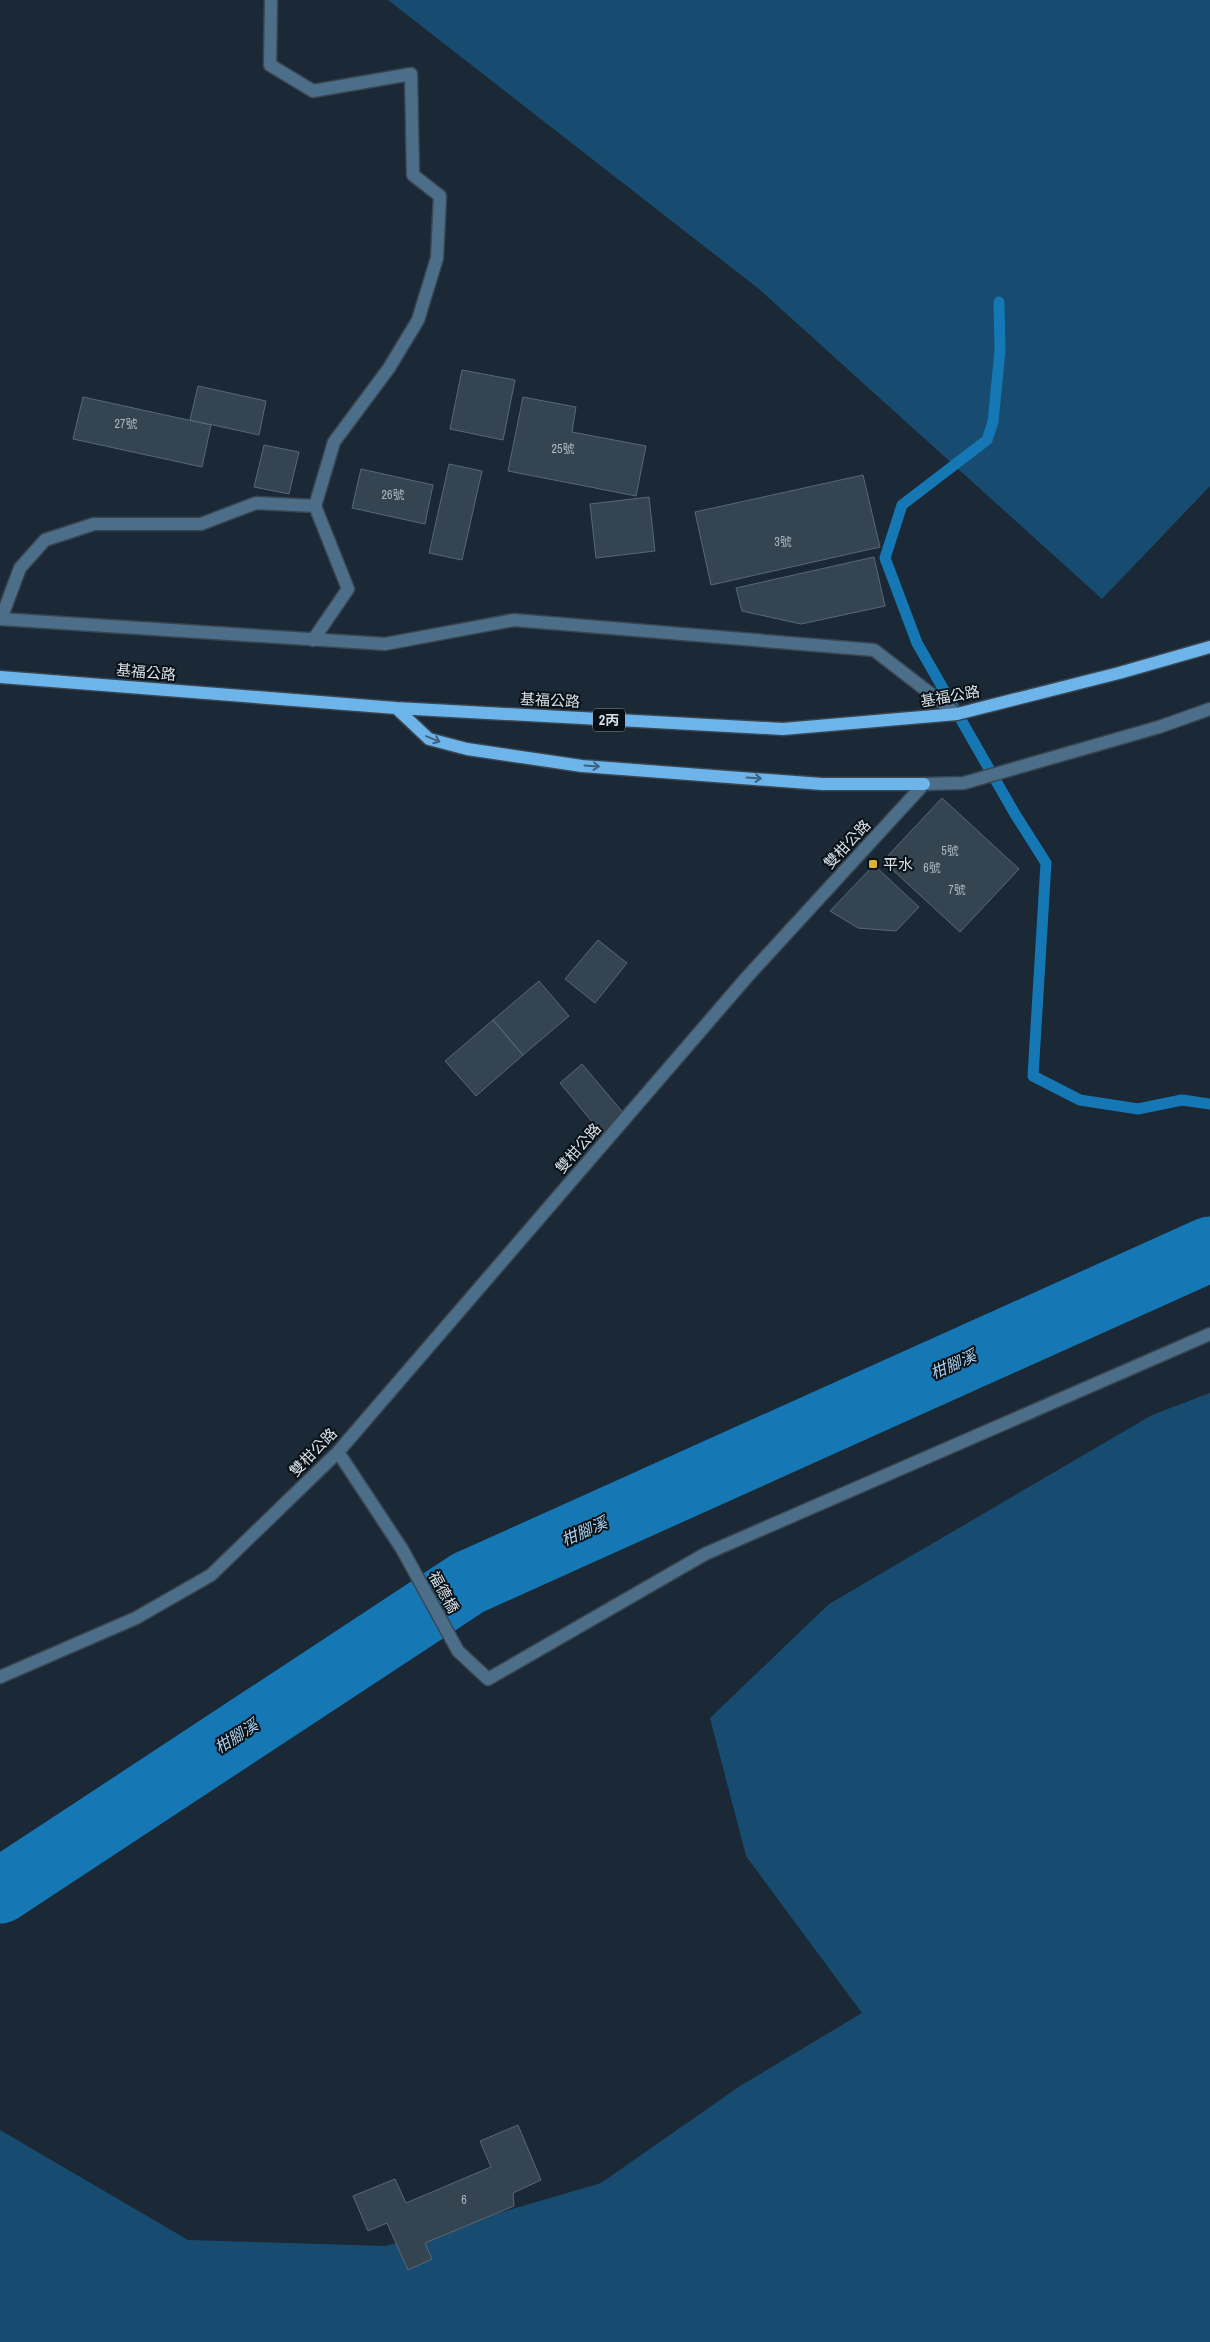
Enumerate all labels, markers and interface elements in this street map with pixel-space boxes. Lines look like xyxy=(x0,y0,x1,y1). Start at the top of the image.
house number: 27號 xyxy=(115,416,137,432)
house number: 25號 xyxy=(552,441,574,457)
house number: 26號 xyxy=(382,487,404,503)
house number: 3號 xyxy=(774,534,792,550)
street label: 基福公路 xyxy=(115,659,177,685)
street label: 基福公路 xyxy=(919,680,981,712)
street label: 基福公路 xyxy=(519,688,581,712)
road number: 2丙 xyxy=(593,708,625,732)
one-way arrow xyxy=(425,735,440,744)
one-way arrow xyxy=(584,762,600,771)
one-way arrow xyxy=(746,774,762,783)
street label: 雙柑公路 xyxy=(819,815,875,873)
house number: 5號 xyxy=(941,843,959,859)
place label: 平水 xyxy=(883,854,913,875)
marker: 平水 xyxy=(867,858,879,870)
house number: 6號 xyxy=(923,860,941,876)
house number: 7號 xyxy=(948,882,966,898)
street label: 雙柑公路 xyxy=(550,1118,606,1178)
water label: 柑腳溪 xyxy=(927,1343,981,1384)
street label: 雙柑公路 xyxy=(285,1423,341,1481)
water label: 柑腳溪 xyxy=(558,1510,612,1551)
street label: 福德橋 xyxy=(424,1567,464,1617)
water label: 柑腳溪 xyxy=(210,1713,264,1758)
house number: 6 xyxy=(461,2192,467,2208)

